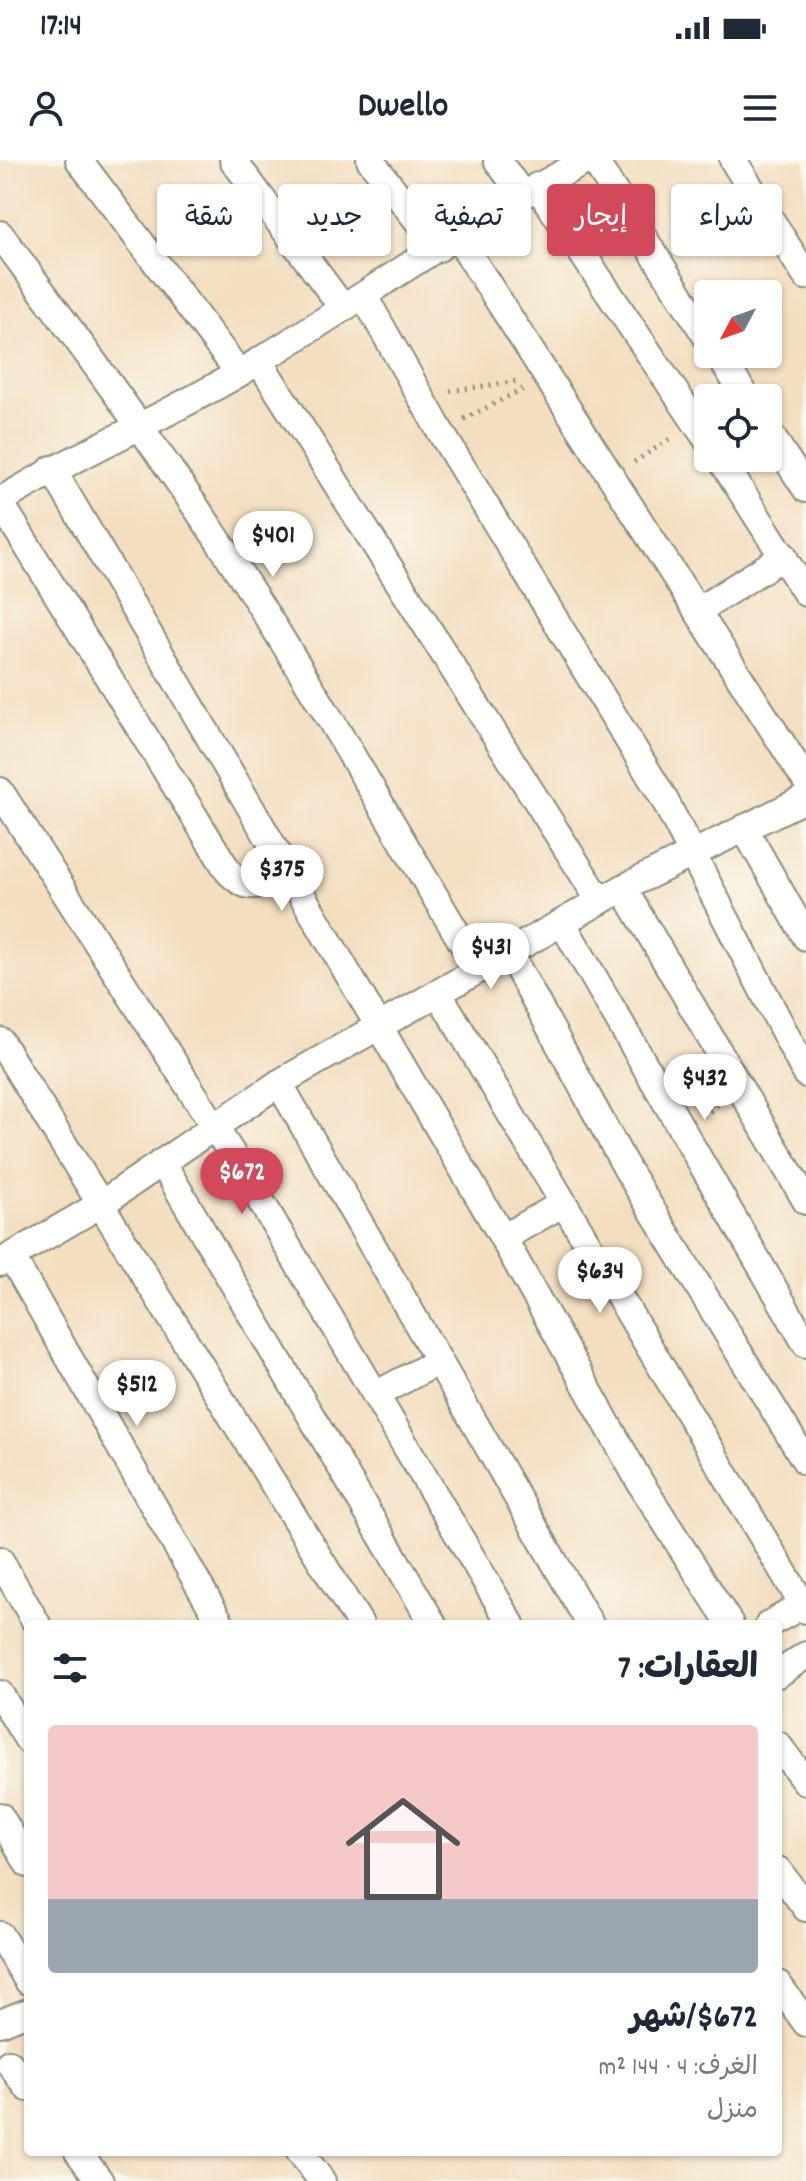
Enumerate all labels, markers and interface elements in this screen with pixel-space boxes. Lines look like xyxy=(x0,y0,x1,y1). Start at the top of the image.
text: 17:14 xyxy=(40,7,82,50)
text: Dwello xyxy=(358,82,448,134)
icon: person xyxy=(24,86,68,130)
icon: menu xyxy=(738,86,782,130)
chip: شقة xyxy=(157,184,262,256)
chip: جديد xyxy=(278,184,391,256)
chip: تصفية xyxy=(407,184,531,256)
chip: إيجار xyxy=(547,184,655,256)
chip: شراء xyxy=(671,184,782,256)
north arrow xyxy=(694,280,782,368)
map controls xyxy=(694,280,782,472)
button: locate xyxy=(694,384,782,472)
pin: $401 xyxy=(226,511,320,579)
text: $401 xyxy=(251,518,295,555)
pin: $375 xyxy=(235,845,329,913)
text: $375 xyxy=(259,852,305,889)
pin: $431 xyxy=(444,923,538,991)
text: $431 xyxy=(470,930,512,967)
pin: $432 xyxy=(658,1054,752,1122)
text: $432 xyxy=(682,1061,728,1098)
pin: $672 xyxy=(195,1148,289,1216)
text: $672 xyxy=(218,1155,266,1192)
pin: $634 xyxy=(553,1247,647,1315)
text: $634 xyxy=(576,1254,624,1291)
pin: $512 xyxy=(90,1360,184,1428)
text: $512 xyxy=(116,1367,158,1404)
icon: filters xyxy=(48,1646,92,1690)
text: العقارات: 7 xyxy=(618,1646,758,1695)
icon: home xyxy=(331,1777,475,1921)
text: $672/شهر xyxy=(630,1995,758,2044)
text: الغرف: 4 · 144 m² xyxy=(599,2050,758,2087)
text: منزل xyxy=(707,2093,758,2130)

